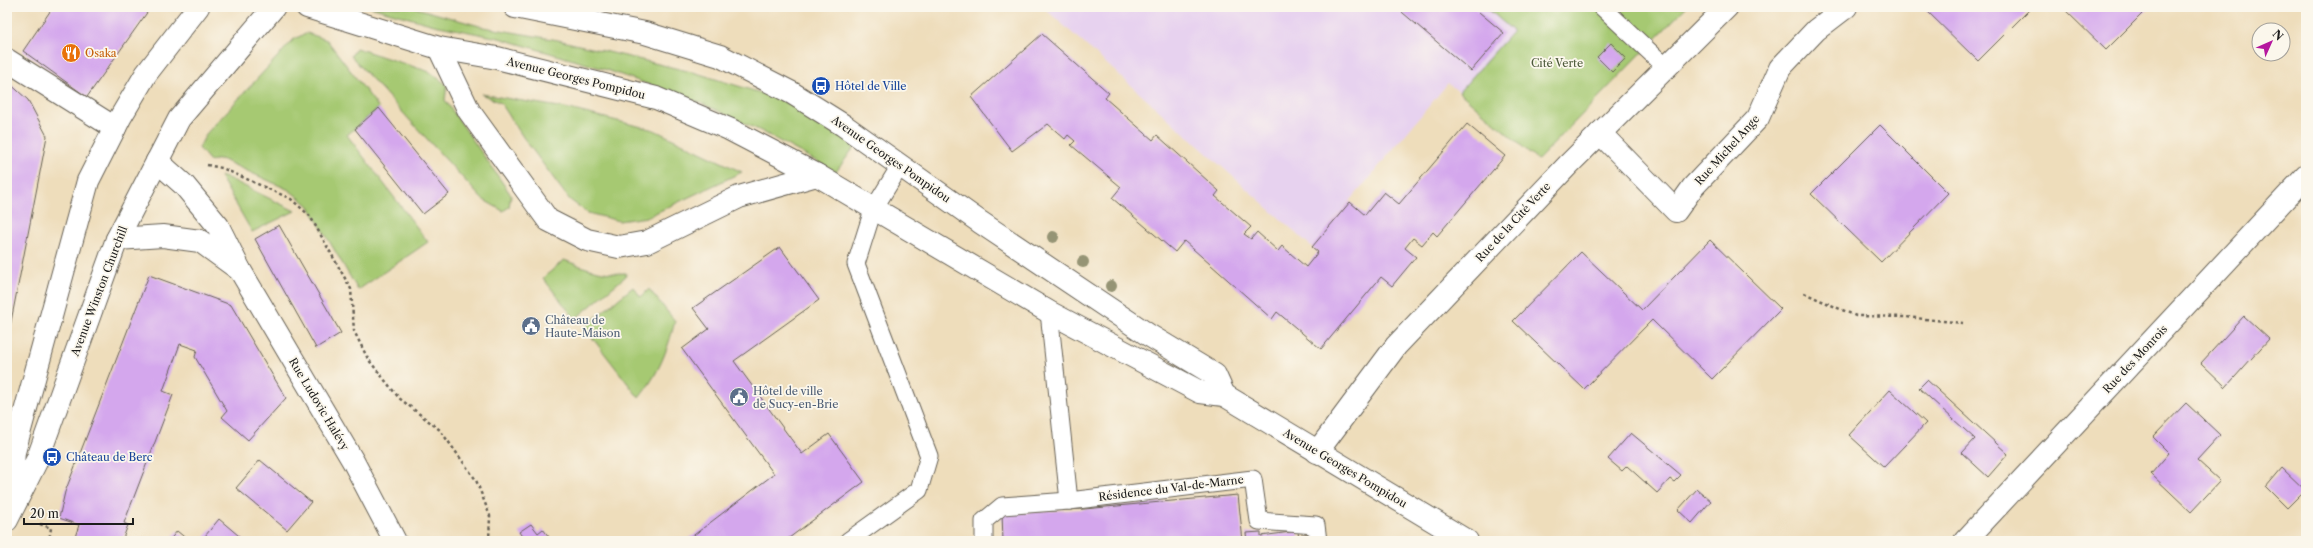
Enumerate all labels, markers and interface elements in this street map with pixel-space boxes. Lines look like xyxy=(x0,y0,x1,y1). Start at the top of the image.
north arrow xyxy=(2251,22,2291,62)
text: N xyxy=(2270,27,2287,44)
restaurant icon: Osaka xyxy=(60,42,82,64)
place label: Osaka xyxy=(85,46,117,60)
street label: Avenue Georges Pompidou xyxy=(504,54,647,102)
park label: Cité Verte xyxy=(1531,56,1583,70)
bus stop icon: Hôtel de Ville xyxy=(810,75,832,97)
place label: Hôtel de Ville xyxy=(835,79,907,93)
street label: Avenue Georges Pompidou xyxy=(828,112,953,206)
street label: Rue Michel Ange xyxy=(1692,112,1762,188)
street label: Rue de la Cité Verte xyxy=(1472,179,1554,265)
street label: Avenue Winston Churchill xyxy=(67,223,131,359)
place label: Château de Haute-Maison xyxy=(545,313,621,340)
public building icon: Château de Haute-Maison xyxy=(520,315,542,337)
street label: Rue des Monrois xyxy=(2100,322,2170,396)
street label: Rue Ludovic Halévy xyxy=(286,355,353,454)
place label: Hôtel de ville de Sucy-en-Brie xyxy=(753,384,838,411)
public building icon: Hôtel de ville de Sucy-en-Brie xyxy=(728,386,750,408)
street label: Avenue Georges Pompidou xyxy=(1280,425,1410,511)
bus stop icon: Château de Berc xyxy=(41,446,63,468)
place label: Château de Berc xyxy=(66,450,153,464)
street label: Résidence du Val-de-Marne xyxy=(1098,472,1244,504)
scale bar xyxy=(24,500,133,526)
text: 20 m xyxy=(30,506,59,521)

